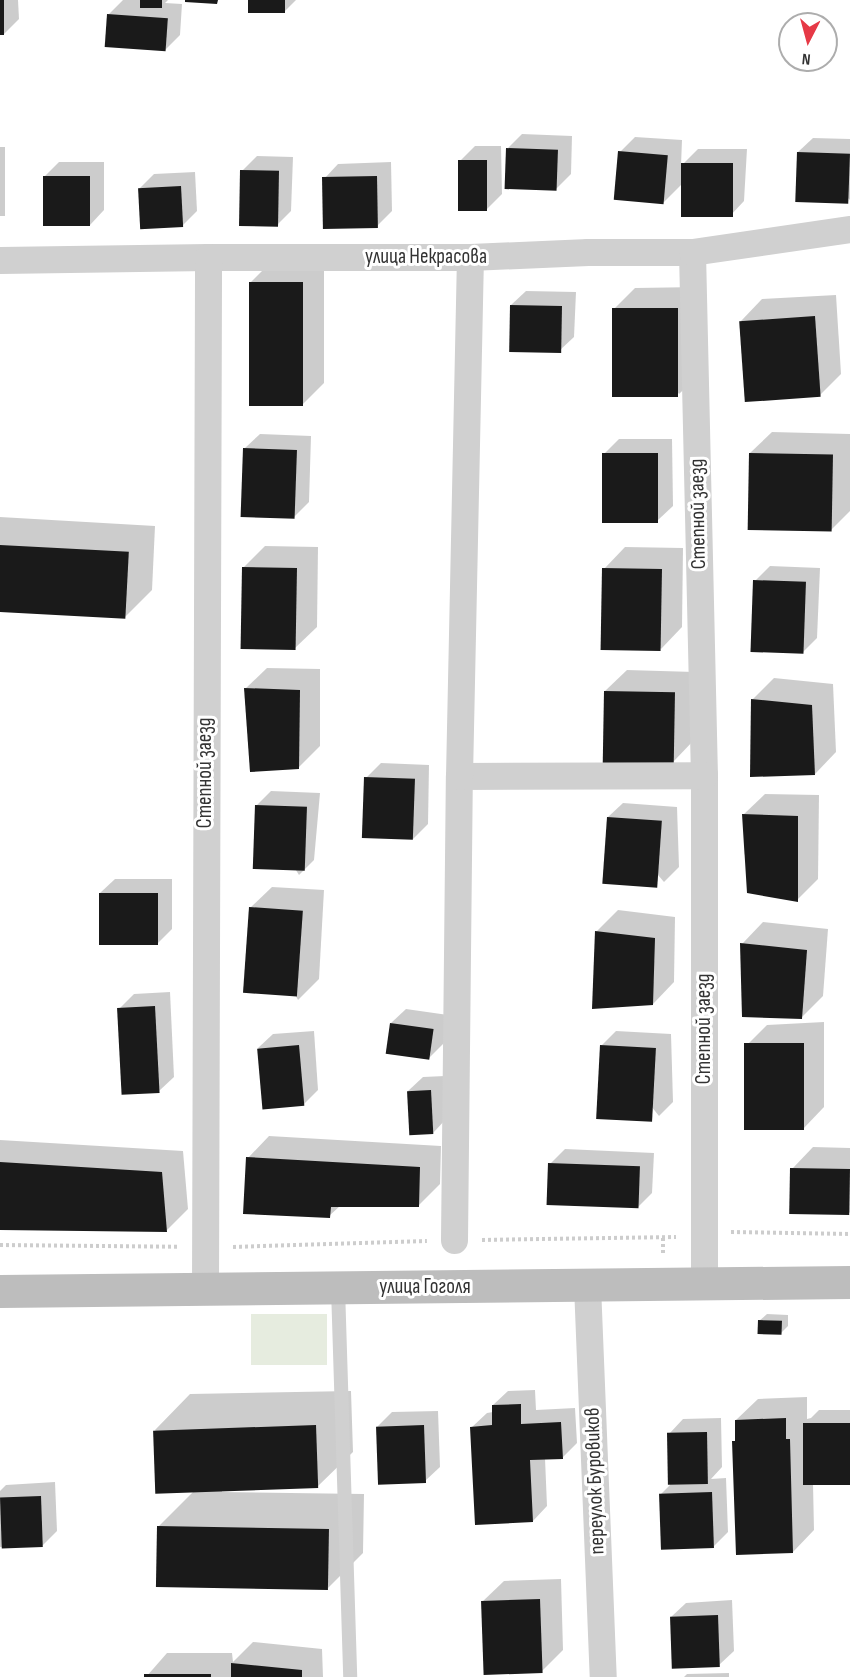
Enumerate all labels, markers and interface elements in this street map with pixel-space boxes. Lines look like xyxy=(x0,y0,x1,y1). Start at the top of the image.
north arrow xyxy=(778,12,838,72)
text: N xyxy=(801,49,812,68)
street label: улица Некрасова xyxy=(365,244,487,270)
street label: Степной заезд xyxy=(684,458,712,570)
street label: Степной заезд xyxy=(192,718,218,828)
street label: Степной заезд xyxy=(691,974,717,1084)
street label: улица Гоголя xyxy=(379,1274,471,1300)
street label: переулок Буровиков xyxy=(580,1407,610,1555)

